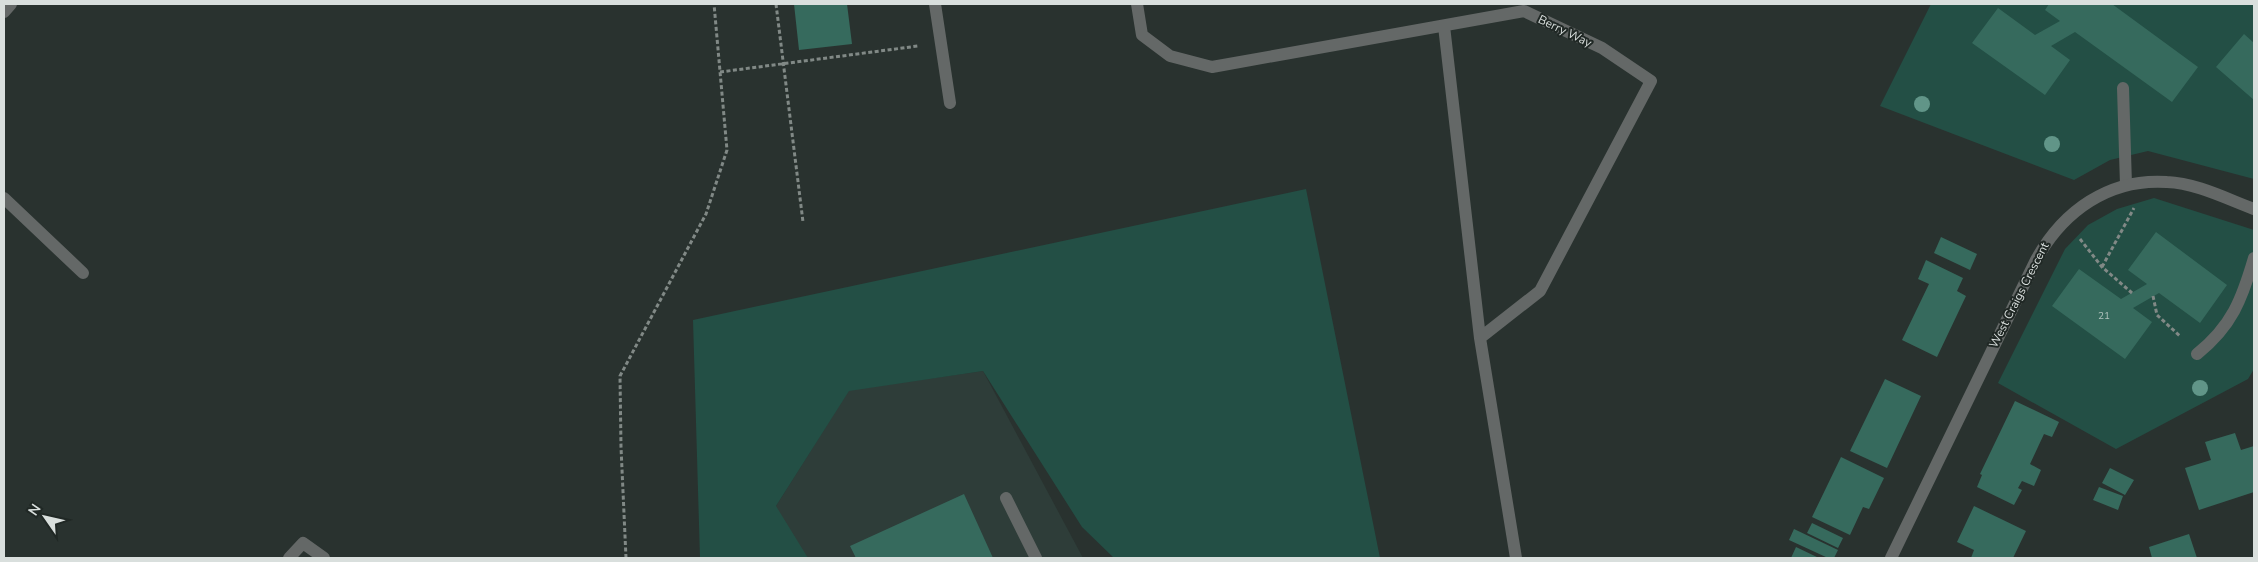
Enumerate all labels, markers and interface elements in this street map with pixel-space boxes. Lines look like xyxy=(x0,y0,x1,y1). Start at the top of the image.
street label: Berry Way xyxy=(1536,11,1595,51)
street label: West Craigs Crescent xyxy=(1985,239,2053,351)
house number: 21 xyxy=(2098,309,2110,323)
north arrow xyxy=(20,492,70,542)
text: N xyxy=(24,500,45,520)

